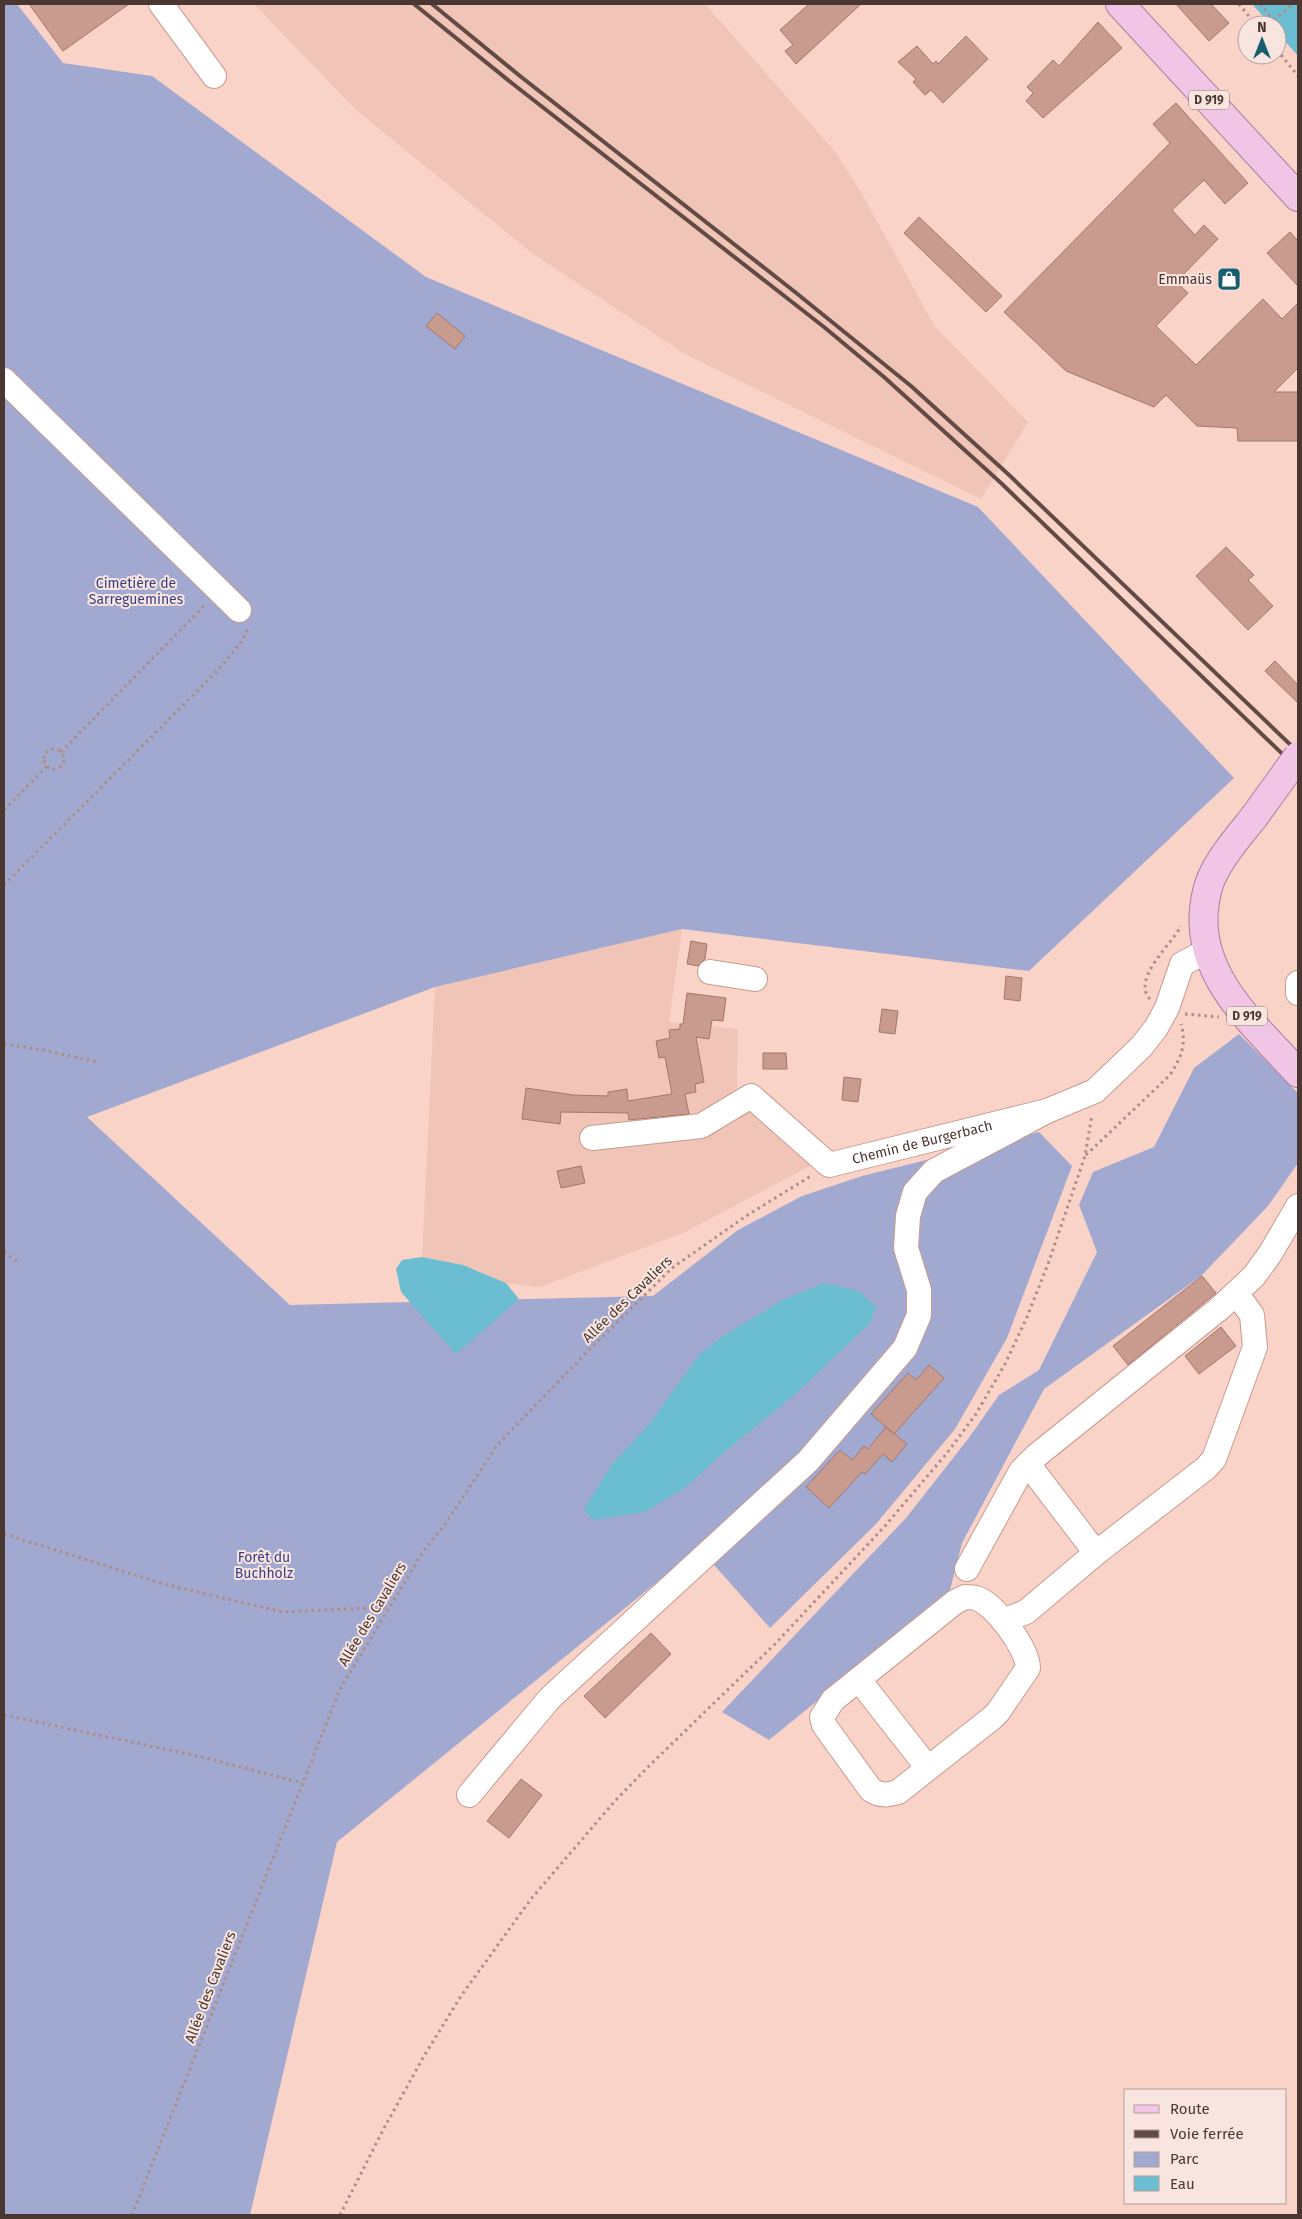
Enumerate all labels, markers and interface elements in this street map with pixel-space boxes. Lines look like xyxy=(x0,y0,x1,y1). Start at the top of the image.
north arrow xyxy=(1237,15,1287,65)
text: N xyxy=(1257,19,1267,36)
road number: D 919 xyxy=(1189,90,1229,110)
shop icon: Emmaüs xyxy=(1216,266,1242,292)
place label: Emmaüs xyxy=(1158,271,1212,288)
park label: Cimetière de Sarreguemines xyxy=(89,575,184,608)
road number: D 919 xyxy=(1227,1006,1267,1026)
street label: Chemin de Burgerbach xyxy=(850,1117,994,1168)
street label: Allée des Cavaliers xyxy=(579,1252,676,1346)
park label: Forêt du Buchholz xyxy=(235,1549,293,1582)
street label: Allée des Cavaliers xyxy=(335,1559,410,1669)
street label: Allée des Cavaliers xyxy=(181,1929,240,2045)
legend xyxy=(1124,2089,1287,2204)
text: Route xyxy=(1170,2100,1210,2118)
text: Voie ferrée xyxy=(1170,2125,1244,2143)
text: Parc xyxy=(1170,2150,1199,2168)
text: Eau xyxy=(1170,2175,1195,2193)

